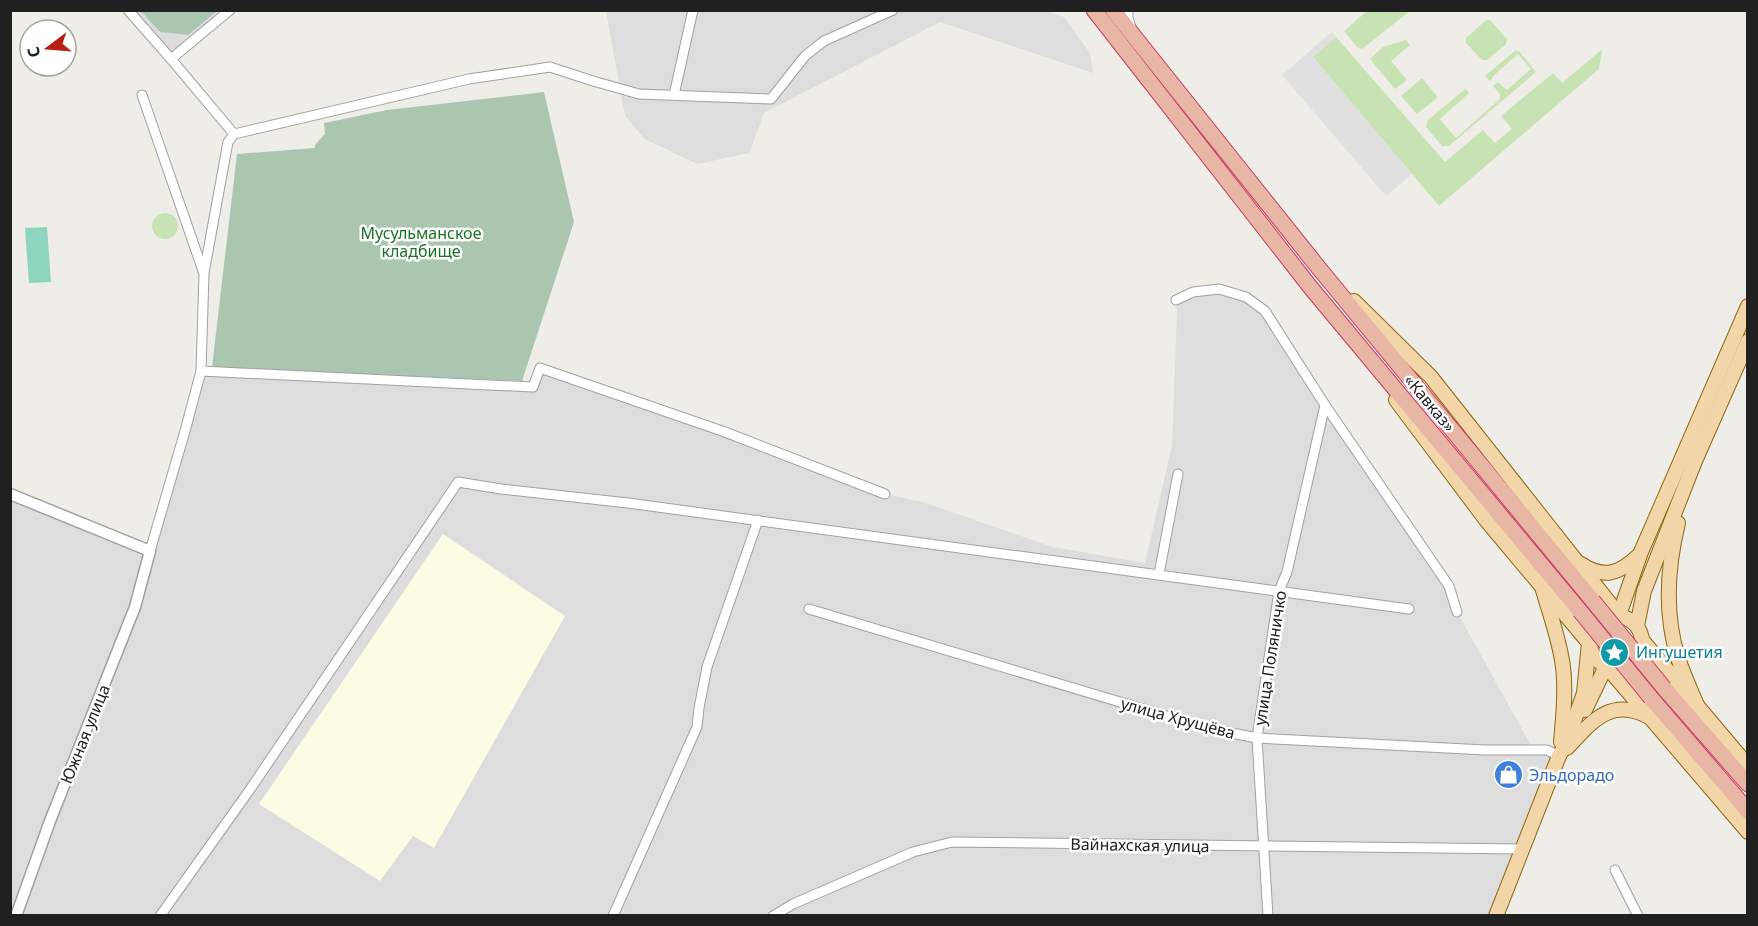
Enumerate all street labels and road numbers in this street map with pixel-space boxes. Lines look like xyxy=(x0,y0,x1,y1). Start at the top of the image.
street label: «Кавказ» xyxy=(1399,370,1461,436)
street label: улица Поляничко xyxy=(1248,589,1292,727)
street label: Южная улица xyxy=(55,681,115,787)
street label: улица Хрущёва xyxy=(1118,692,1238,744)
street label: Вайнахская улица xyxy=(1070,833,1210,857)

